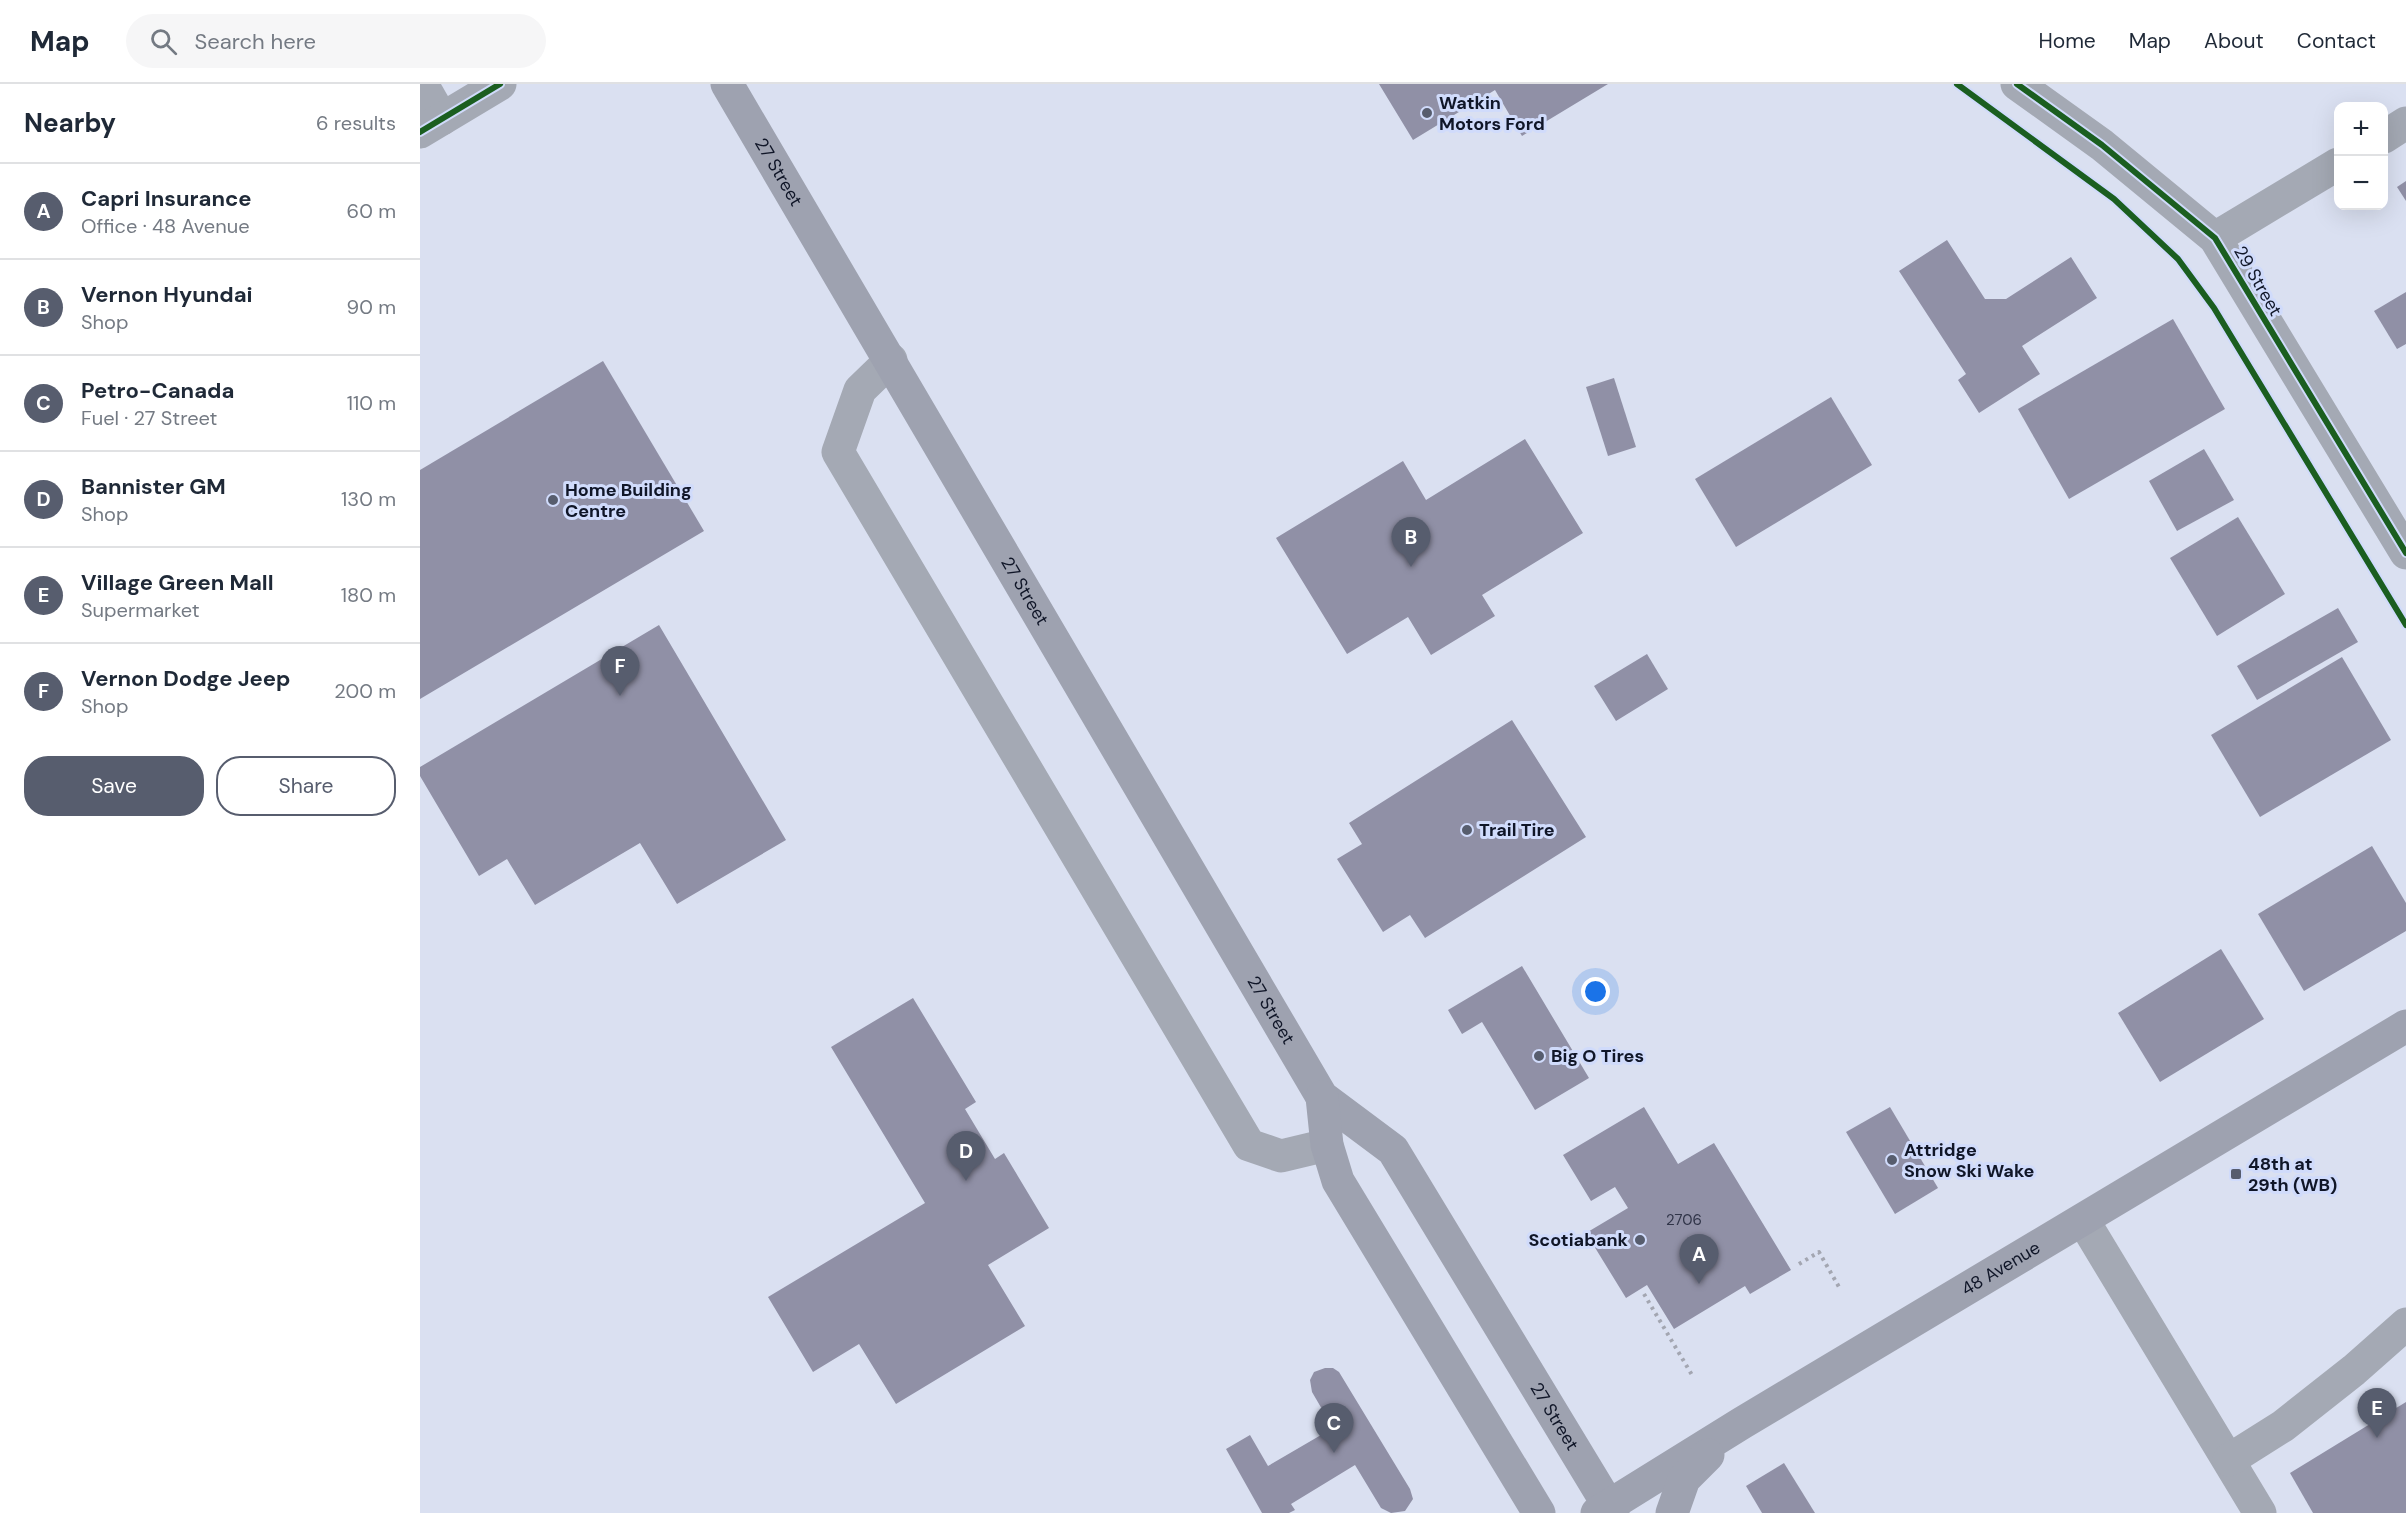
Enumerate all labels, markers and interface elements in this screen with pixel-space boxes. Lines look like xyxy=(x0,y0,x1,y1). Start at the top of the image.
search box xyxy=(126,14,546,68)
text: Map xyxy=(30,23,90,60)
icon: search xyxy=(147,25,180,58)
text: Search here xyxy=(195,27,316,56)
text: Home xyxy=(2038,27,2096,55)
text: Map xyxy=(2129,27,2171,55)
text: About xyxy=(2204,27,2264,55)
text: Contact xyxy=(2297,27,2376,55)
place label: Watkin Motors Ford xyxy=(1439,91,1545,136)
map controls xyxy=(2334,102,2388,210)
button: + xyxy=(2334,102,2388,156)
text: Nearby xyxy=(24,106,116,140)
marker: Watkin Motors Ford xyxy=(1420,106,1434,120)
text: 6 results xyxy=(316,110,396,136)
street label: 27 Street xyxy=(749,133,808,211)
button: − xyxy=(2334,156,2388,210)
text: Capri Insurance xyxy=(81,184,252,213)
text: A xyxy=(36,198,51,224)
text: 60 m xyxy=(347,198,396,224)
text: Office · 48 Avenue xyxy=(81,213,250,239)
street label: 29 Street xyxy=(2228,242,2288,320)
text: Vernon Hyundai xyxy=(81,280,253,309)
text: B xyxy=(37,294,50,320)
text: 90 m xyxy=(347,294,396,320)
text: Shop xyxy=(81,309,128,335)
text: Petro-Canada xyxy=(81,376,234,405)
text: C xyxy=(36,390,51,416)
text: 110 m xyxy=(347,390,396,416)
text: Fuel · 27 Street xyxy=(81,405,217,431)
text: Bannister GM xyxy=(81,472,226,501)
place label: Home Building Centre xyxy=(565,478,692,523)
text: D xyxy=(36,486,51,512)
text: 130 m xyxy=(341,486,396,512)
marker: Home Building Centre xyxy=(546,493,560,507)
text: Shop xyxy=(81,501,128,527)
pin: B xyxy=(1392,518,1430,567)
street label: 27 Street xyxy=(995,552,1054,630)
text: Village Green Mall xyxy=(81,568,274,597)
text: E xyxy=(38,582,49,608)
text: 180 m xyxy=(341,582,396,608)
text: Supermarket xyxy=(81,597,200,623)
pin: F xyxy=(600,646,640,696)
text: Vernon Dodge Jeep xyxy=(81,664,290,693)
text: F xyxy=(38,678,49,704)
text: 200 m xyxy=(334,678,396,704)
text: Shop xyxy=(81,693,128,719)
button: Save xyxy=(24,756,204,816)
button: Share xyxy=(216,756,396,816)
place label: Trail Tire xyxy=(1479,818,1555,842)
marker: Trail Tire xyxy=(1460,823,1474,837)
street label: 27 Street xyxy=(1241,971,1300,1049)
your location xyxy=(1581,977,1610,1006)
place label: Big O Tires xyxy=(1551,1044,1644,1068)
marker: Big O Tires xyxy=(1532,1049,1546,1063)
pin: D xyxy=(946,1132,986,1181)
place label: Attridge Snow Ski Wake xyxy=(1904,1138,2035,1183)
place label: 48th at 29th (WB) xyxy=(2248,1152,2337,1197)
marker: Attridge Snow Ski Wake xyxy=(1885,1153,1899,1167)
marker: 48th at 29th (WB) xyxy=(2229,1167,2243,1181)
house number: 2706 xyxy=(1666,1210,1702,1230)
place label: Scotiabank xyxy=(1528,1228,1629,1252)
marker: Scotiabank xyxy=(1633,1233,1647,1247)
pin: A xyxy=(1680,1234,1718,1284)
street label: 48 Avenue xyxy=(1957,1236,2045,1301)
street label: 27 Street xyxy=(1525,1378,1584,1455)
pin: E xyxy=(2358,1388,2396,1438)
pin: C xyxy=(1314,1404,1354,1453)

